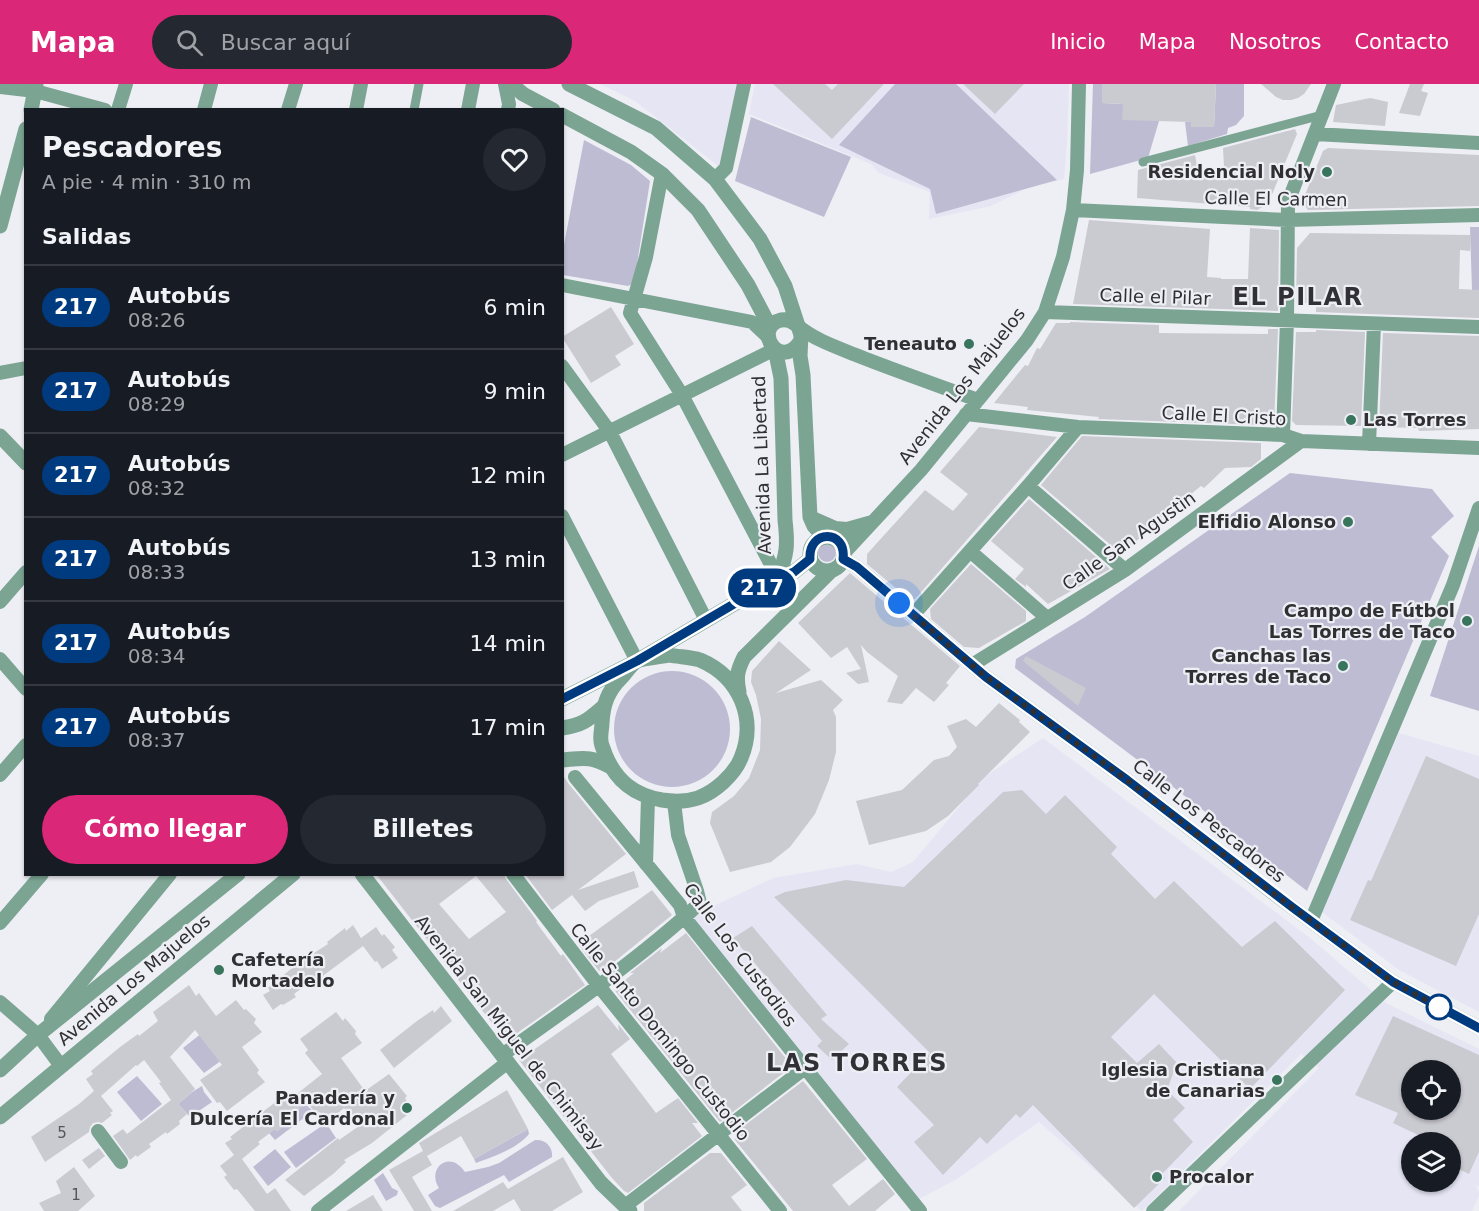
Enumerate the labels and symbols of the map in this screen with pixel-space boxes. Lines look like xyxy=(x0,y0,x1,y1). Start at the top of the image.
place label: Residencial Noly xyxy=(1147,161,1315,182)
marker: Residencial Noly xyxy=(1320,165,1334,179)
street label: Calle El Carmen xyxy=(1204,187,1348,210)
district label: EL PILAR xyxy=(1233,283,1363,311)
street label: Calle el Pilar xyxy=(1099,284,1211,309)
street label: Avenida Los Majuelos xyxy=(894,303,1029,468)
place label: Teneauto xyxy=(864,333,957,354)
marker: Teneauto xyxy=(962,337,976,351)
street label: Avenida La Libertad xyxy=(748,375,775,555)
street label: Calle El Cristo xyxy=(1161,402,1287,429)
place label: Las Torres xyxy=(1363,409,1467,430)
marker: Las Torres xyxy=(1344,413,1358,427)
street label: Calle San Agustìn xyxy=(1058,487,1199,594)
place label: Elfidio Alonso xyxy=(1197,511,1336,532)
marker: Elfidio Alonso xyxy=(1341,515,1355,529)
line badge: 217 xyxy=(728,568,796,608)
your location xyxy=(884,588,914,618)
place label: Campo de Fútbol Las Torres de Taco xyxy=(1269,600,1455,642)
marker: Campo de Fútbol Las Torres de Taco xyxy=(1460,614,1474,628)
place label: Canchas las Torres de Taco xyxy=(1185,645,1331,687)
marker: Canchas las Torres de Taco xyxy=(1336,659,1350,673)
street label: Calle Los Pescadores xyxy=(1129,755,1290,887)
street label: Calle Los Custodios xyxy=(680,879,801,1031)
street label: Avenida Los Majuelos xyxy=(53,910,214,1050)
street label: Avenida San Miguel de Chimisay xyxy=(411,911,608,1155)
street label: Calle Santo Domingo Custodio xyxy=(566,919,755,1145)
place label: Cafetería Mortadelo xyxy=(231,949,335,991)
marker: Cafetería Mortadelo xyxy=(212,963,226,977)
unlabelled marker xyxy=(1426,994,1452,1020)
district label: LAS TORRES xyxy=(766,1049,948,1077)
place label: Iglesia Cristiana de Canarias xyxy=(1101,1059,1265,1101)
marker: Iglesia Cristiana de Canarias xyxy=(1270,1073,1284,1087)
place label: Panadería y Dulcería El Cardonal xyxy=(189,1087,395,1129)
marker: Panadería y Dulcería El Cardonal xyxy=(400,1101,414,1115)
house number: 5 xyxy=(57,1124,67,1142)
place label: Procalor xyxy=(1169,1166,1254,1187)
marker: Procalor xyxy=(1150,1170,1164,1184)
house number: 1 xyxy=(71,1186,81,1204)

